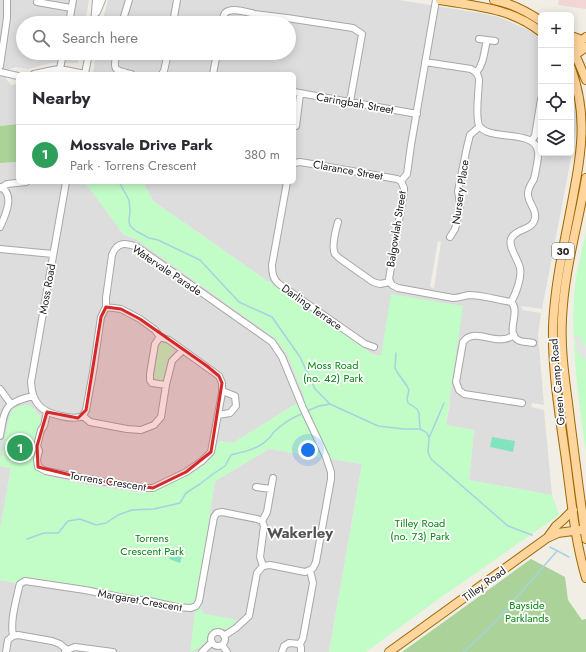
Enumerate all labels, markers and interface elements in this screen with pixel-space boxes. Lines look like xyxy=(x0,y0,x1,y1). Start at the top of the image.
map controls xyxy=(538,12,574,156)
button: + xyxy=(538,12,574,48)
search box xyxy=(16,16,296,60)
icon: search xyxy=(30,27,52,49)
text: Search here xyxy=(62,27,138,49)
button: − xyxy=(538,48,574,84)
button: locate xyxy=(538,84,574,120)
text: Nearby xyxy=(32,86,90,110)
street label: Caringbah Street xyxy=(315,88,395,118)
button: layers xyxy=(538,120,574,156)
text: Mossvale Drive Park xyxy=(70,134,213,156)
text: 1 xyxy=(42,145,48,164)
text: 380 m xyxy=(244,145,280,164)
text: Park · Torrens Crescent xyxy=(70,156,196,175)
street label: Clarance Street xyxy=(312,156,385,184)
street label: Nursery Place xyxy=(448,158,473,225)
street label: Balgowlah Street xyxy=(382,190,410,268)
street label: Watervale Parade xyxy=(129,241,205,299)
road number: 30 xyxy=(552,243,574,259)
street label: Moss Road xyxy=(35,263,59,315)
street label: Darling Terrace xyxy=(278,280,346,334)
street label: Green Camp Road xyxy=(545,338,569,426)
park label: Moss Road (no. 42) Park xyxy=(303,357,363,386)
pin: 1 xyxy=(7,433,33,463)
your location xyxy=(298,440,318,460)
street label: Torrens Crescent xyxy=(69,467,148,495)
park label: Tilley Road (no. 73) Park xyxy=(390,515,450,544)
district label: Wakerley xyxy=(267,522,333,544)
park label: Torrens Crescent Park xyxy=(120,530,184,559)
street label: Tilley Road xyxy=(459,563,509,605)
street label: Margaret Crescent xyxy=(97,585,184,615)
park label: Bayside Parklands xyxy=(505,597,550,626)

